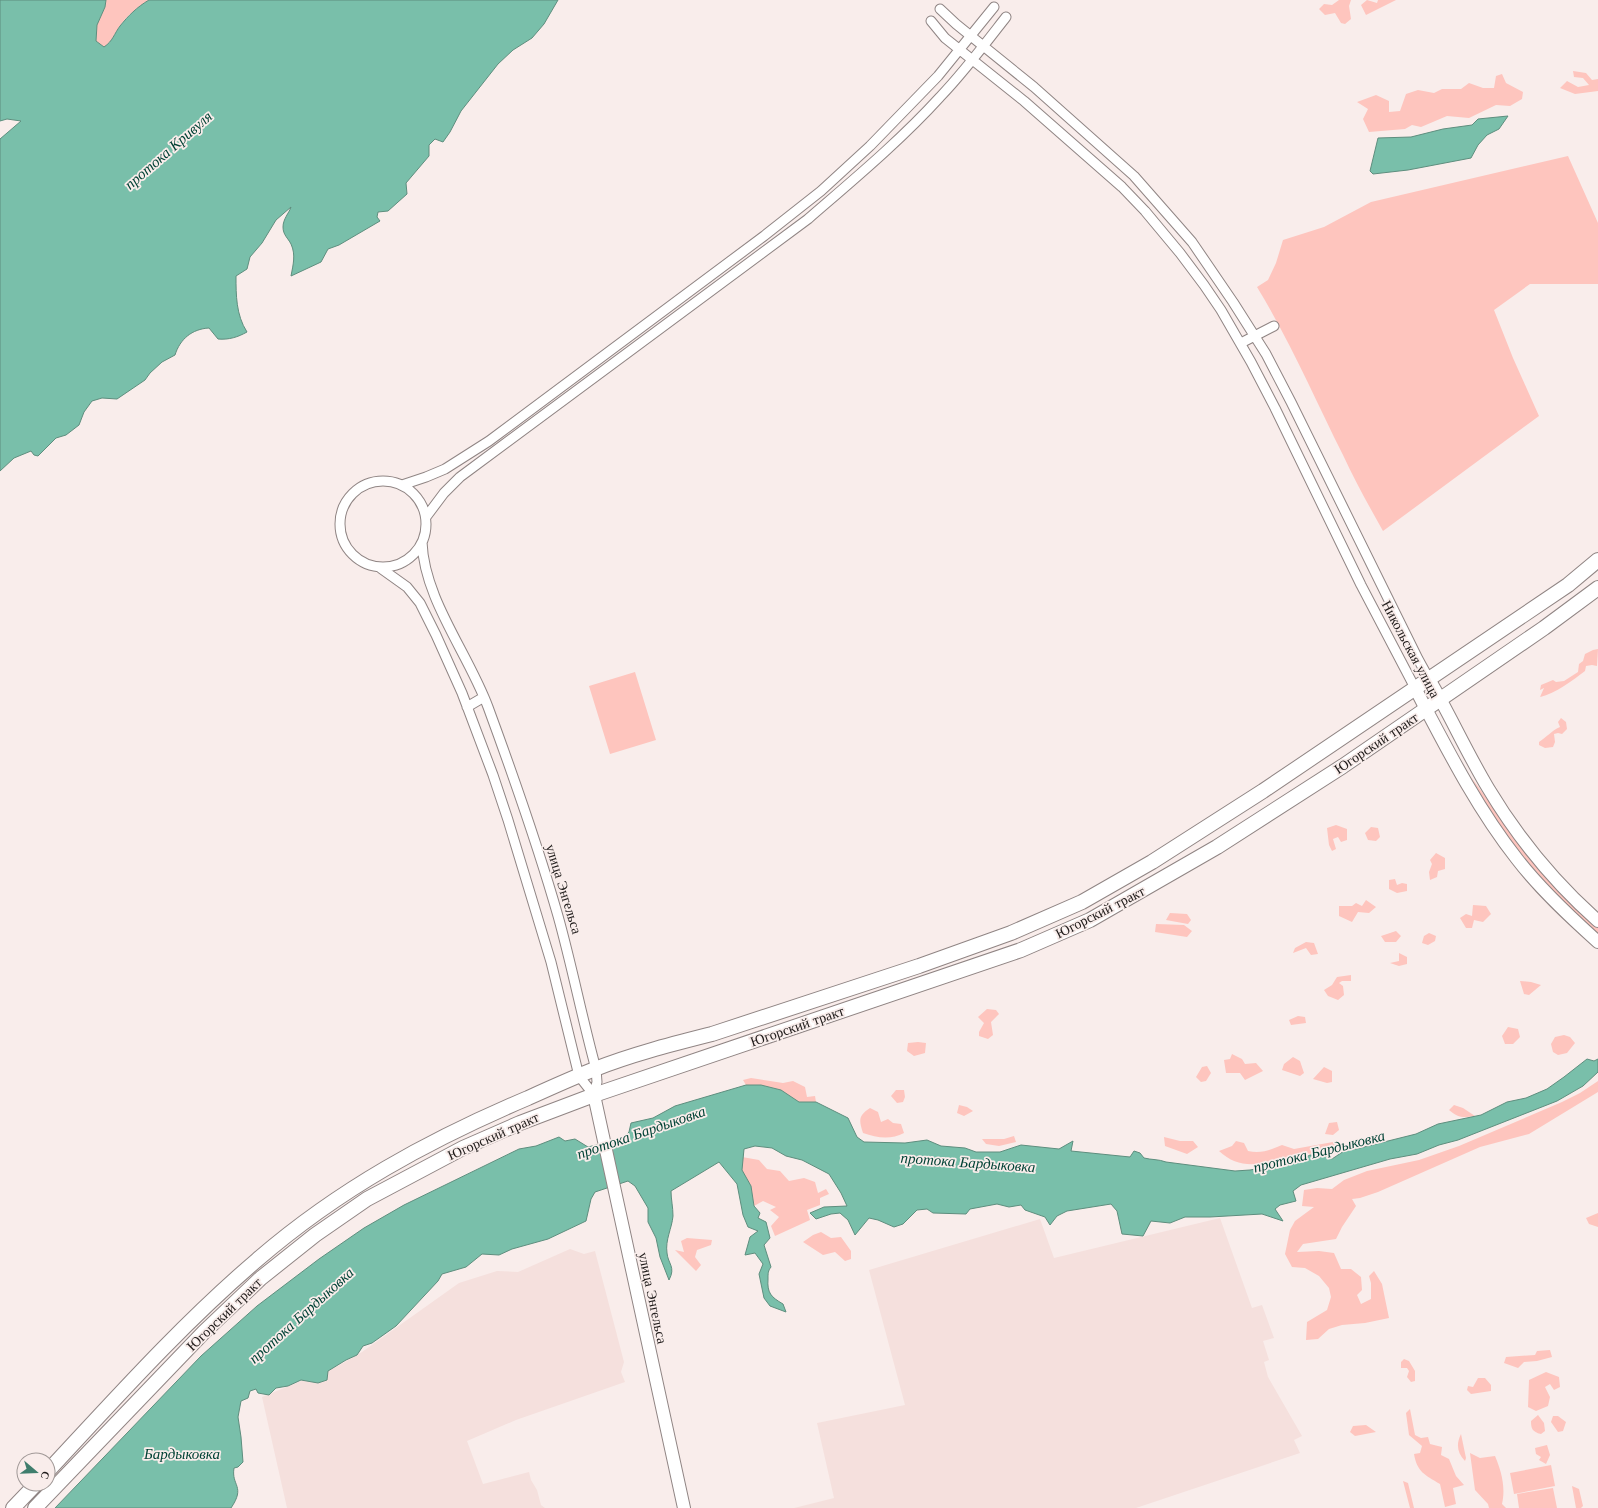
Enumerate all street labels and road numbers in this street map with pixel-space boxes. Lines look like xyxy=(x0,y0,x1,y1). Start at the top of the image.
street label: Никольская улица xyxy=(1378,597,1445,702)
street label: Югорский тракт xyxy=(1330,708,1422,778)
street label: улица Энгельса xyxy=(542,842,586,937)
street label: Югорский тракт xyxy=(1052,882,1148,942)
street label: Югорский тракт xyxy=(748,1002,846,1050)
street label: Югорский тракт xyxy=(445,1108,541,1164)
street label: улица Энгельса xyxy=(635,1251,672,1346)
street label: Югорский тракт xyxy=(182,1273,266,1355)

